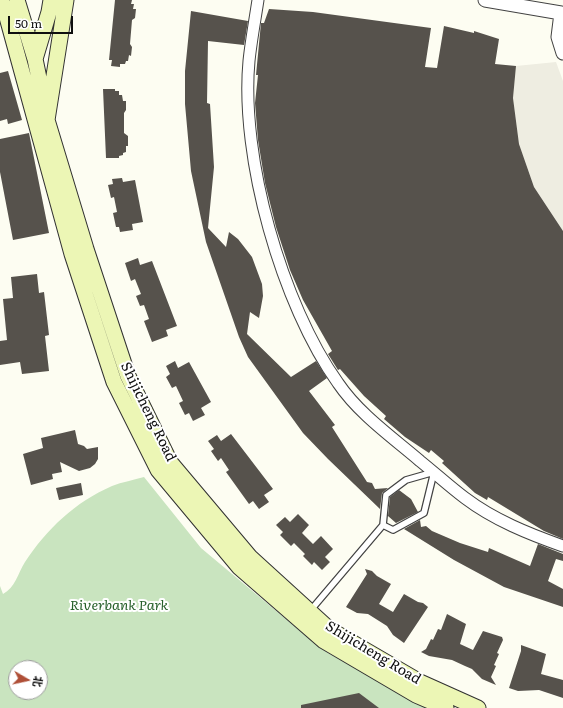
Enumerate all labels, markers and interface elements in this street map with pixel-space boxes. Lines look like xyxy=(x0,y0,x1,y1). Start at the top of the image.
scale bar xyxy=(10,8,75,34)
text: 50 m xyxy=(15,14,42,32)
street label: Shijicheng Road xyxy=(117,360,179,464)
park label: Riverbank Park xyxy=(70,598,168,614)
street label: Shijicheng Road xyxy=(322,618,424,688)
north arrow xyxy=(8,660,48,700)
text: 北 xyxy=(30,675,48,688)

